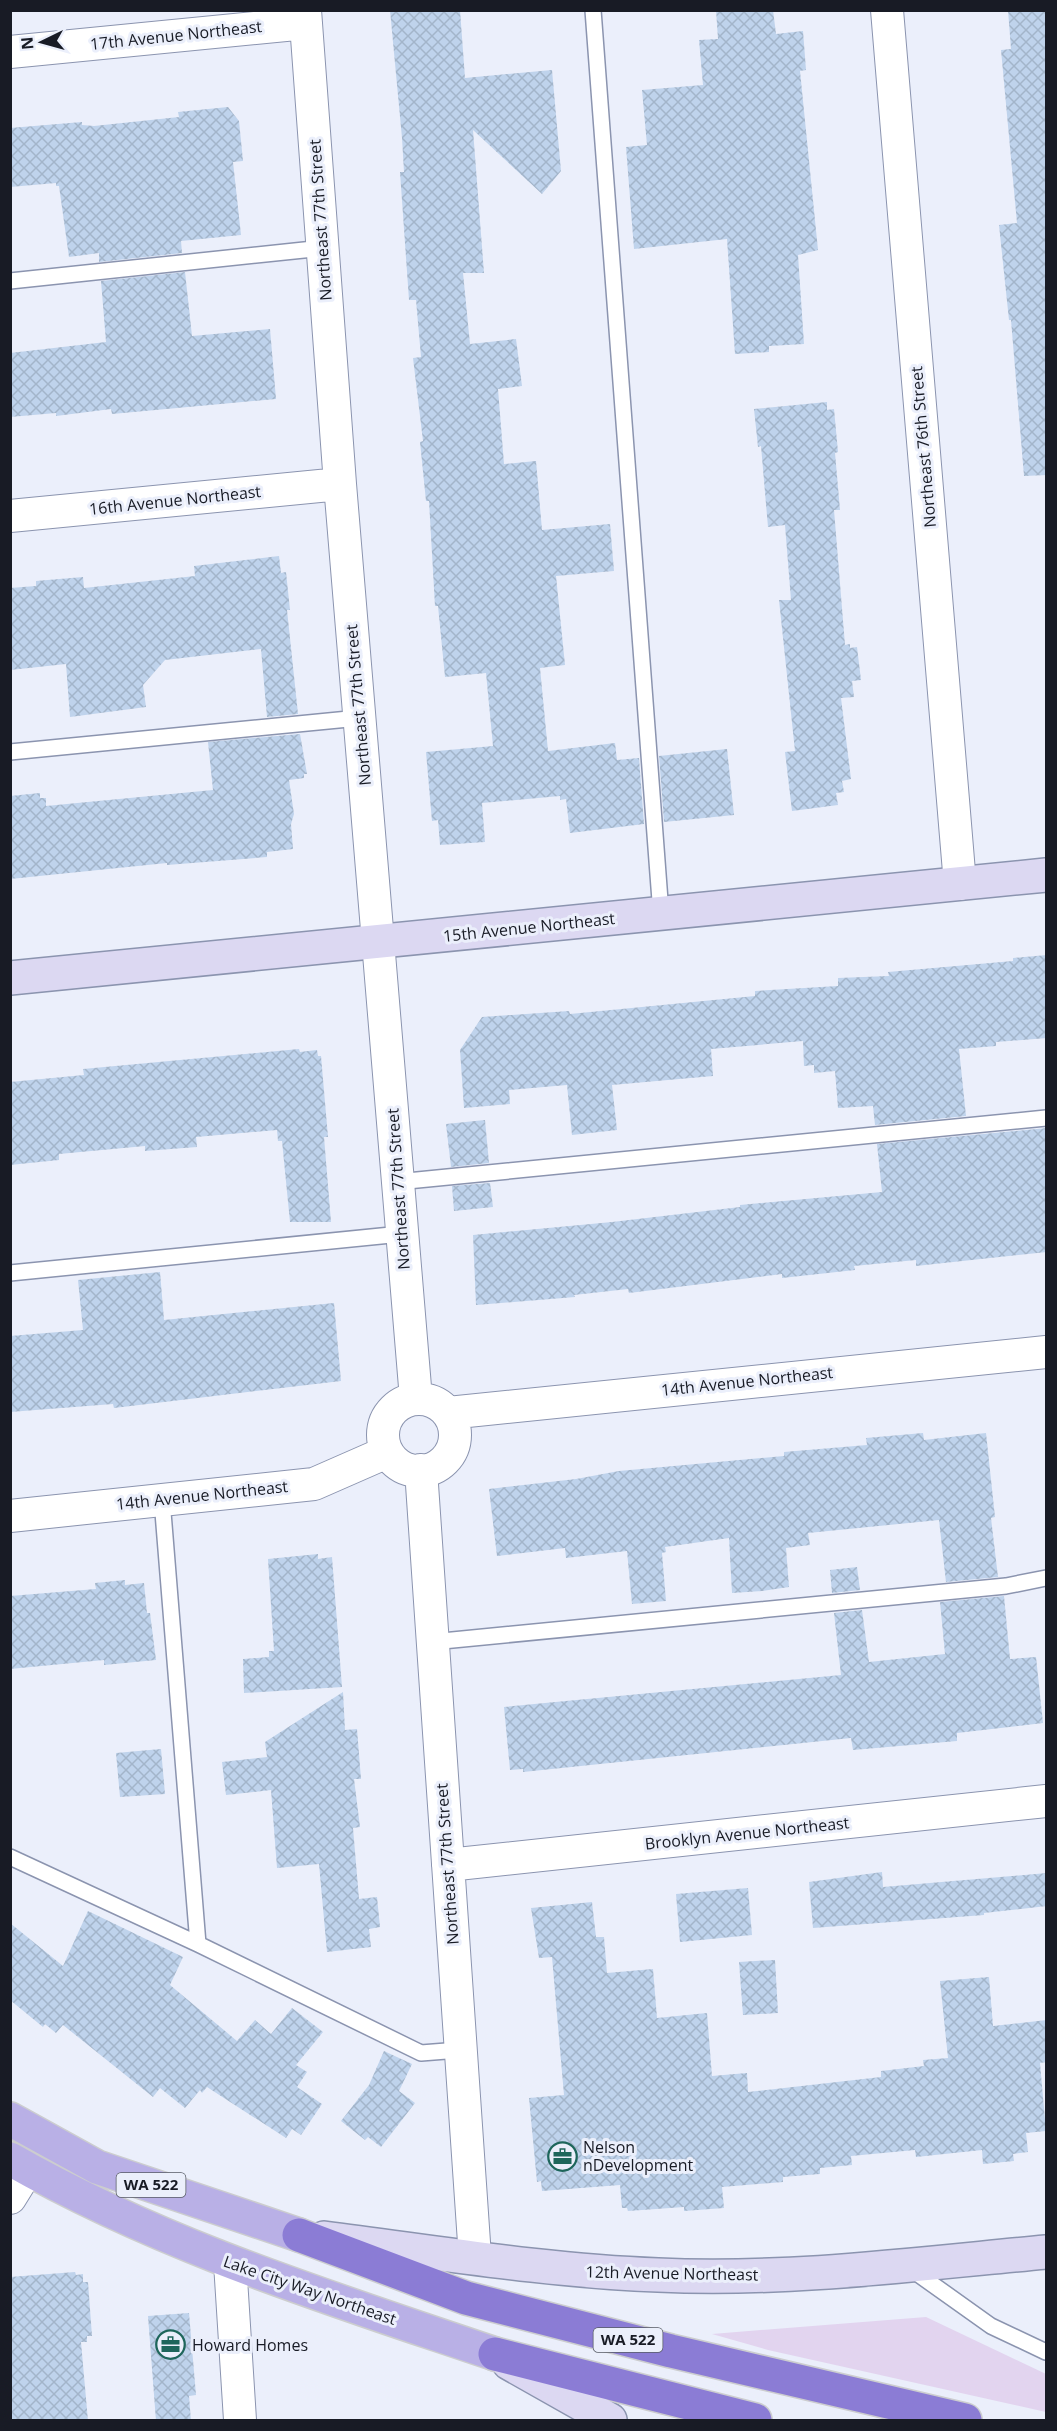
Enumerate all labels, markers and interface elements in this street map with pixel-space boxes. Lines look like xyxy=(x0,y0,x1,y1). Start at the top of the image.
north arrow xyxy=(12,12,72,72)
street label: 17th Avenue Northeast xyxy=(89,15,263,55)
text: N xyxy=(16,36,39,51)
street label: Northeast 77th Street xyxy=(303,138,337,301)
street label: Northeast 76th Street xyxy=(905,365,941,529)
street label: 16th Avenue Northeast xyxy=(88,480,262,520)
street label: Northeast 77th Street xyxy=(340,623,376,787)
street label: 15th Avenue Northeast xyxy=(442,907,616,947)
street label: Northeast 77th Street xyxy=(381,1107,415,1270)
street label: 14th Avenue Northeast xyxy=(660,1361,834,1401)
street label: 14th Avenue Northeast xyxy=(115,1475,289,1515)
street label: Northeast 77th Street xyxy=(430,1782,464,1945)
street label: Brooklyn Avenue Northeast xyxy=(644,1811,851,1855)
place label: Nelson nDevelopment xyxy=(583,2136,693,2176)
office icon: Nelson nDevelopment xyxy=(546,2140,578,2172)
road number: WA 522 xyxy=(116,2173,186,2197)
street label: Lake City Way Northeast xyxy=(221,2250,400,2330)
street label: 12th Avenue Northeast xyxy=(585,2260,759,2286)
road number: WA 522 xyxy=(594,2328,662,2352)
office icon: Howard Homes xyxy=(155,2329,187,2361)
place label: Howard Homes xyxy=(192,2334,308,2356)

